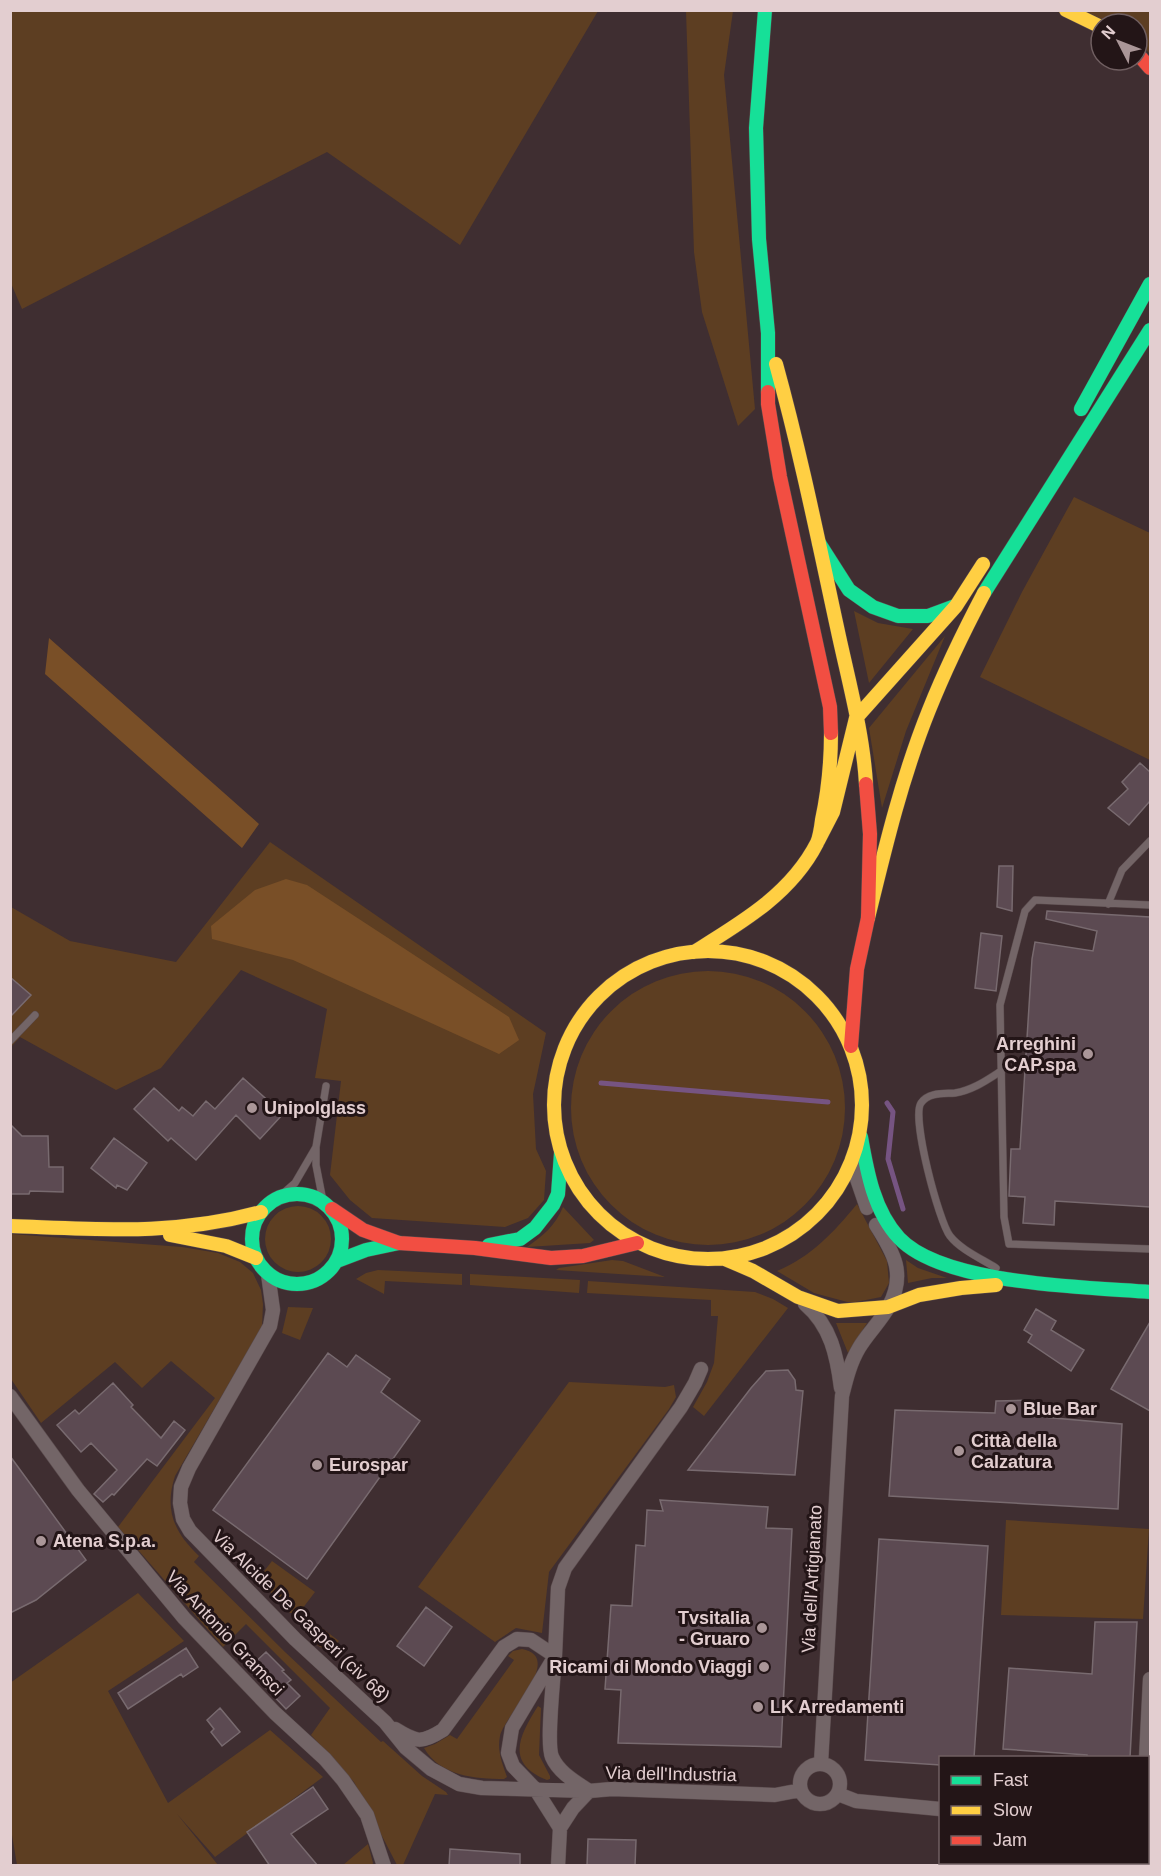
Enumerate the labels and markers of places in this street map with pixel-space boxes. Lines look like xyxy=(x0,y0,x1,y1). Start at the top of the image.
place label: Arreghini CAP.spa xyxy=(996,1034,1077,1075)
marker: Arreghini CAP.spa xyxy=(1081,1047,1095,1061)
place label: Unipolglass xyxy=(264,1098,366,1118)
marker: Unipolglass xyxy=(245,1101,259,1115)
place label: Blue Bar xyxy=(1023,1399,1097,1419)
marker: Blue Bar xyxy=(1004,1402,1018,1416)
place label: Città della Calzatura xyxy=(971,1431,1058,1472)
marker: Città della Calzatura xyxy=(952,1444,966,1458)
place label: Eurospar xyxy=(329,1455,408,1475)
marker: Eurospar xyxy=(310,1458,324,1472)
place label: Atena S.p.a. xyxy=(53,1531,156,1551)
marker: Atena S.p.a. xyxy=(34,1534,48,1548)
place label: Tvsitalia - Gruaro xyxy=(678,1608,751,1649)
marker: Tvsitalia - Gruaro xyxy=(755,1621,769,1635)
place label: Ricami di Mondo Viaggi xyxy=(549,1657,752,1677)
marker: Ricami di Mondo Viaggi xyxy=(757,1660,771,1674)
place label: LK Arredamenti xyxy=(770,1697,904,1717)
marker: LK Arredamenti xyxy=(751,1700,765,1714)

